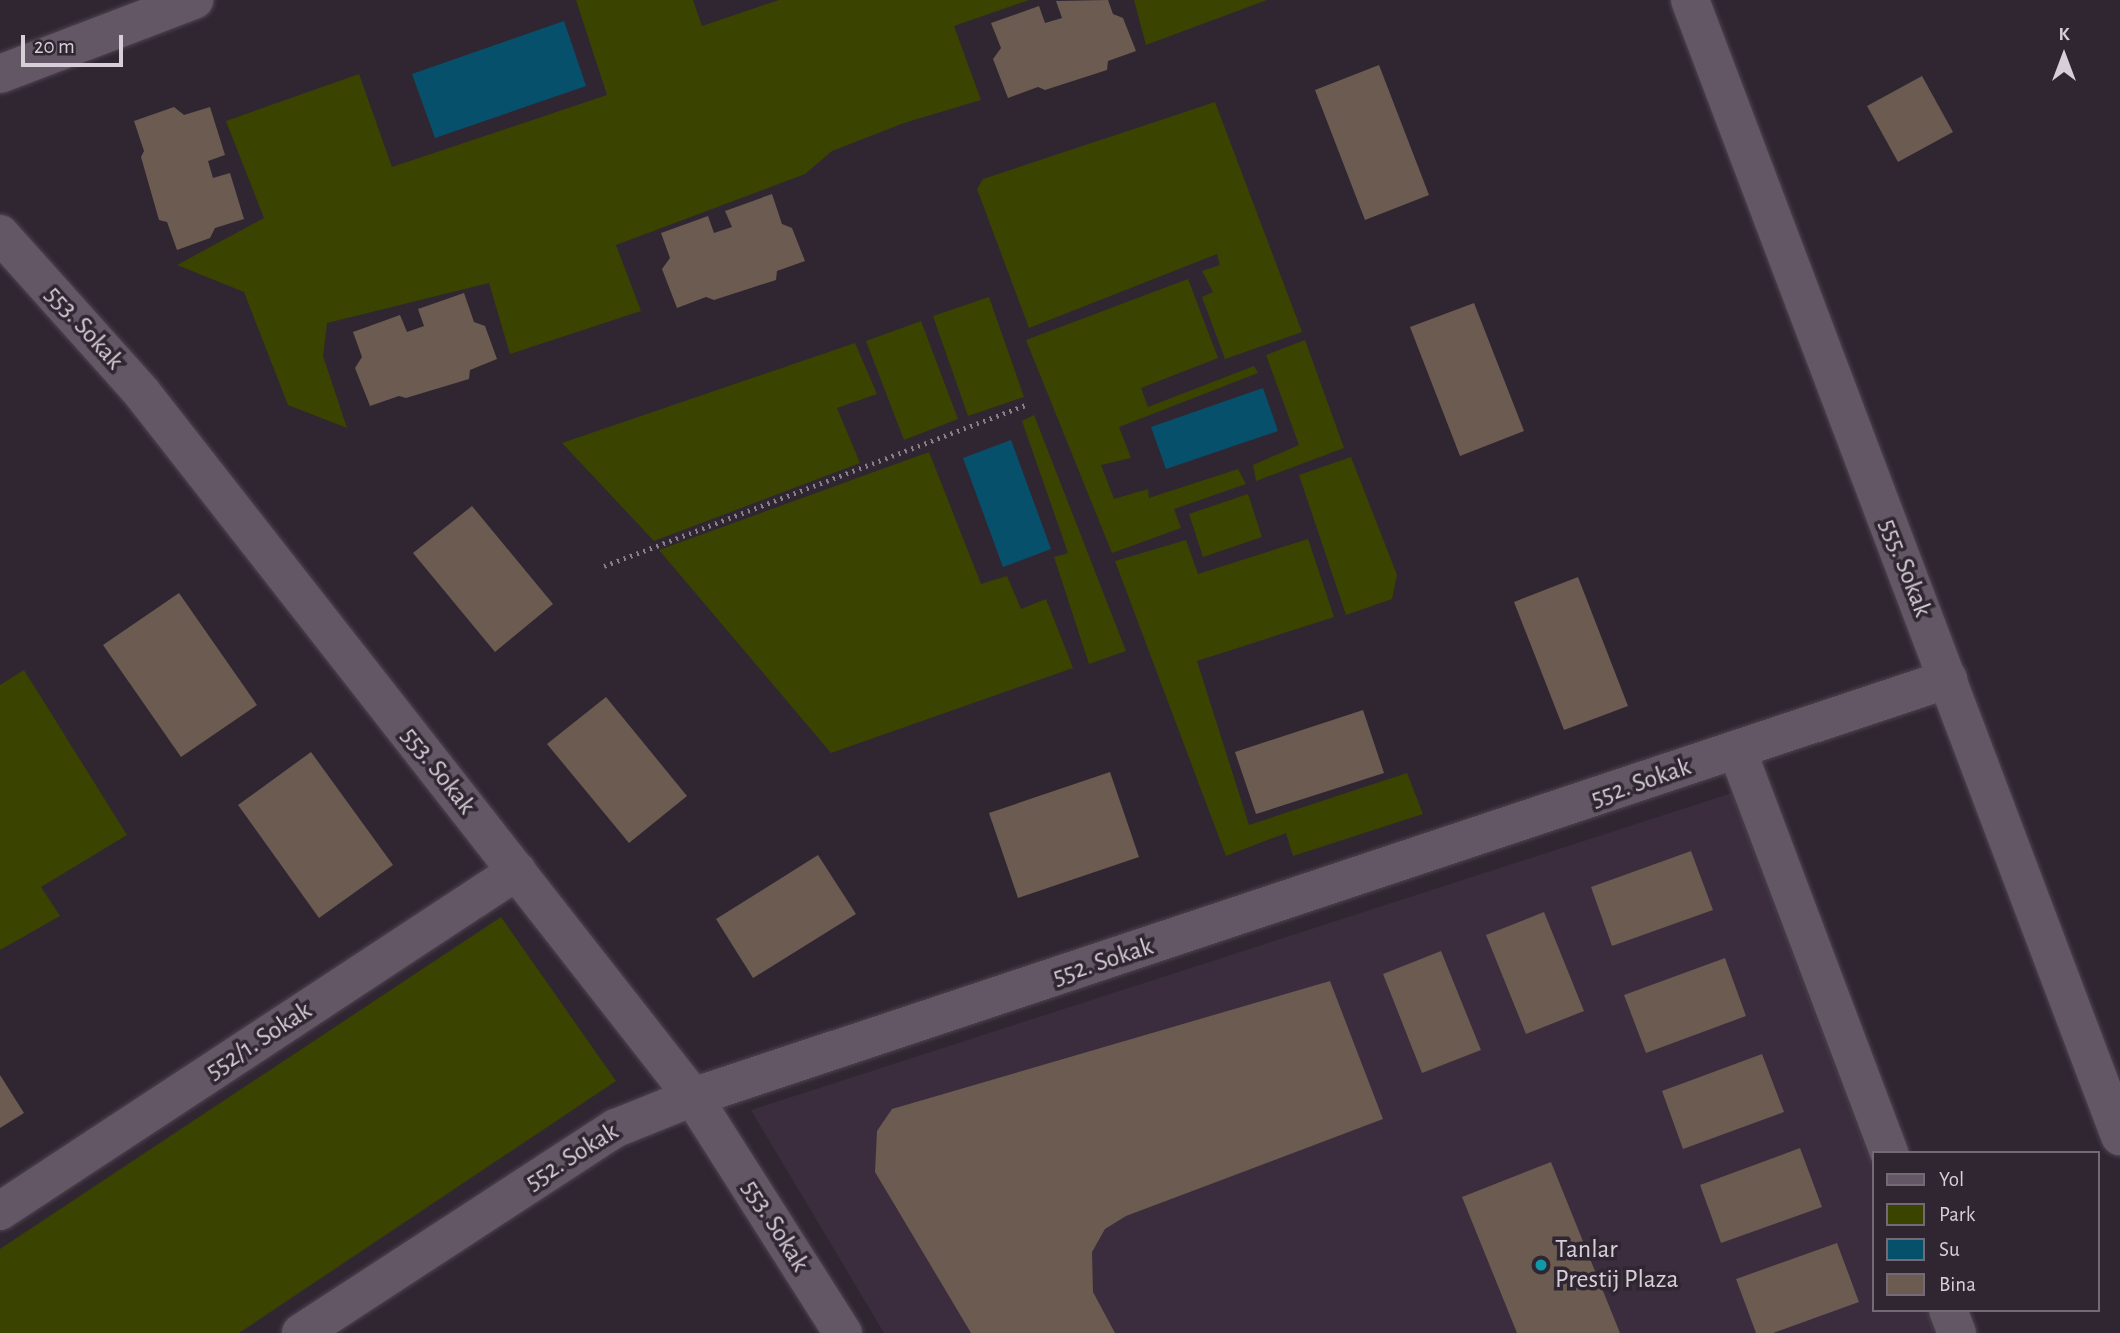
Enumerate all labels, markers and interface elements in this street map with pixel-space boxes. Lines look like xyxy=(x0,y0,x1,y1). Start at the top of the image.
scale bar xyxy=(24,21,126,65)
north arrow xyxy=(2029,21,2099,91)
text: K xyxy=(2058,25,2070,44)
text: 20 m xyxy=(34,36,75,57)
street label: 553. Sokak xyxy=(38,280,130,376)
street label: 555. Sokak xyxy=(1872,515,1938,621)
street label: 553. Sokak xyxy=(394,721,482,821)
street label: 552. Sokak xyxy=(1587,751,1695,815)
street label: 552. Sokak xyxy=(1049,931,1157,993)
street label: 552/1. Sokak xyxy=(200,995,318,1087)
street label: 552. Sokak xyxy=(520,1116,624,1198)
legend xyxy=(1871,1151,2099,1312)
text: Yol xyxy=(1939,1169,1964,1190)
street label: 553. Sokak xyxy=(735,1174,815,1278)
text: Park xyxy=(1939,1204,1975,1225)
place label: Tanlar Prestij Plaza xyxy=(1555,1234,1679,1296)
text: Su xyxy=(1939,1239,1960,1260)
marker: Tanlar Prestij Plaza xyxy=(1533,1257,1549,1273)
text: Bina xyxy=(1939,1274,1976,1295)

